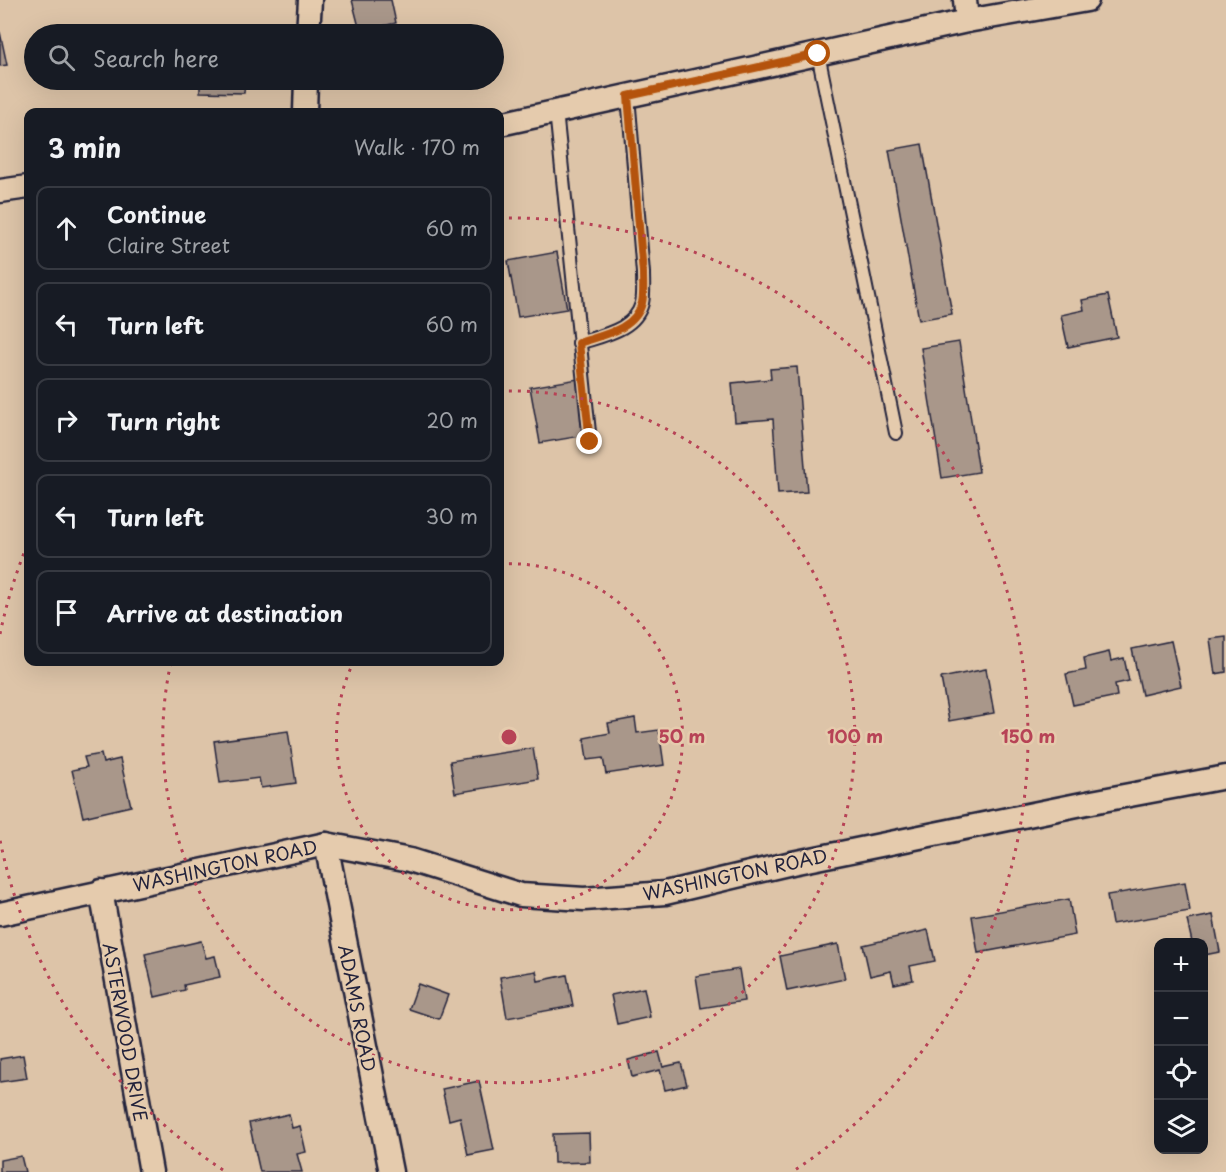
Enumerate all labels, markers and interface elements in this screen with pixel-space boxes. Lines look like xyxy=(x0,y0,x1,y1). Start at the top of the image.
search box xyxy=(24,24,504,90)
route start xyxy=(804,40,830,66)
icon: search xyxy=(45,41,78,74)
text: Search here xyxy=(93,41,219,74)
text: 3 min xyxy=(48,128,121,167)
text: Walk · 170 m xyxy=(354,132,480,162)
text: Continue xyxy=(107,197,206,230)
icon: ahead xyxy=(50,212,83,245)
text: 60 m xyxy=(426,213,478,243)
text: Claire Street xyxy=(107,230,230,260)
icon: left xyxy=(50,308,83,341)
text: Turn left xyxy=(107,308,204,341)
text: 60 m xyxy=(426,309,478,339)
icon: right xyxy=(50,404,83,437)
text: Turn right xyxy=(107,404,220,437)
text: 20 m xyxy=(426,405,478,435)
route end xyxy=(576,428,602,454)
icon: left xyxy=(50,500,83,533)
text: Turn left xyxy=(107,500,204,533)
text: 30 m xyxy=(425,501,478,531)
icon: arrive xyxy=(50,596,83,629)
text: Arrive at destination xyxy=(107,596,343,629)
text: 50 m xyxy=(659,722,705,749)
text: 100 m xyxy=(827,722,883,749)
text: 150 m xyxy=(1001,722,1055,749)
centre of rings xyxy=(499,727,519,747)
street label: WASHINGTON ROAD xyxy=(130,832,320,898)
street label: WASHINGTON ROAD xyxy=(640,841,830,907)
map controls xyxy=(1154,938,1208,1154)
button: + xyxy=(1154,938,1208,992)
street label: ASTERWOOD DRIVE xyxy=(97,940,155,1124)
street label: ADAMS ROAD xyxy=(332,942,384,1074)
button: − xyxy=(1154,992,1208,1046)
button: locate xyxy=(1154,1046,1208,1100)
button: layers xyxy=(1154,1100,1208,1154)

